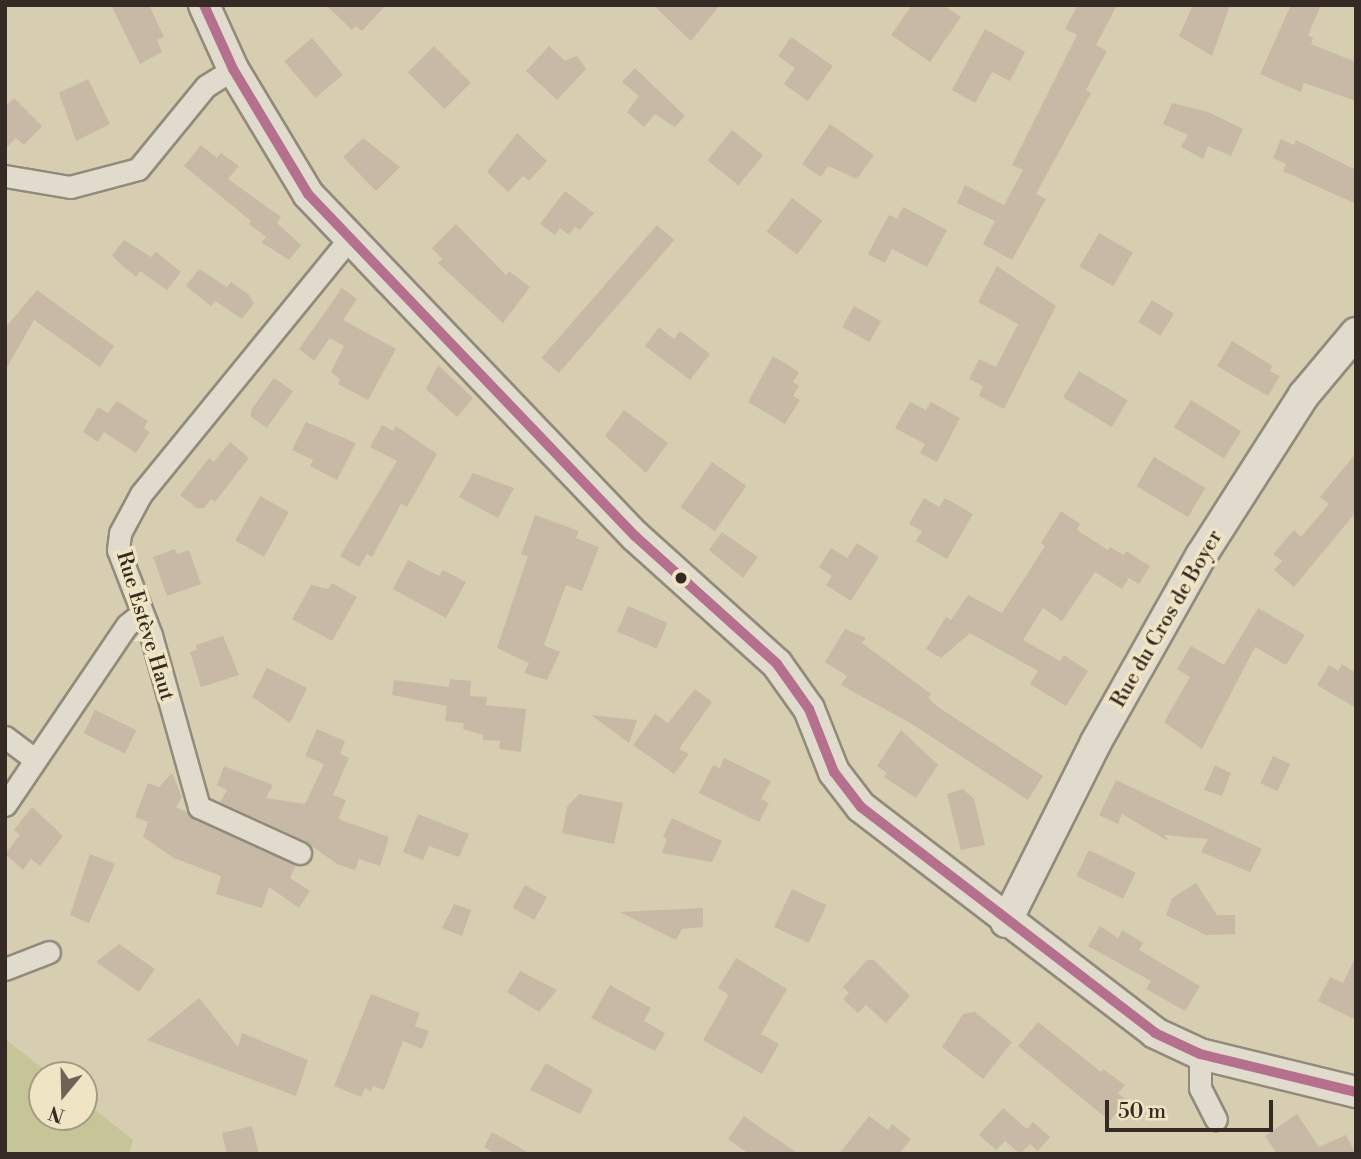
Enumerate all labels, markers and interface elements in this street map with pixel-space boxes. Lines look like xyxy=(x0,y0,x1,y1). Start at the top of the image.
street label: Rue du Cros de Boyer xyxy=(1106,526,1228,712)
street label: Rue Estève Haut xyxy=(110,548,180,704)
unlabelled marker xyxy=(674,571,688,585)
north arrow xyxy=(28,1061,98,1131)
scale bar xyxy=(1109,1086,1277,1130)
text: 50 m xyxy=(1118,1099,1166,1125)
text: N xyxy=(46,1100,68,1128)

